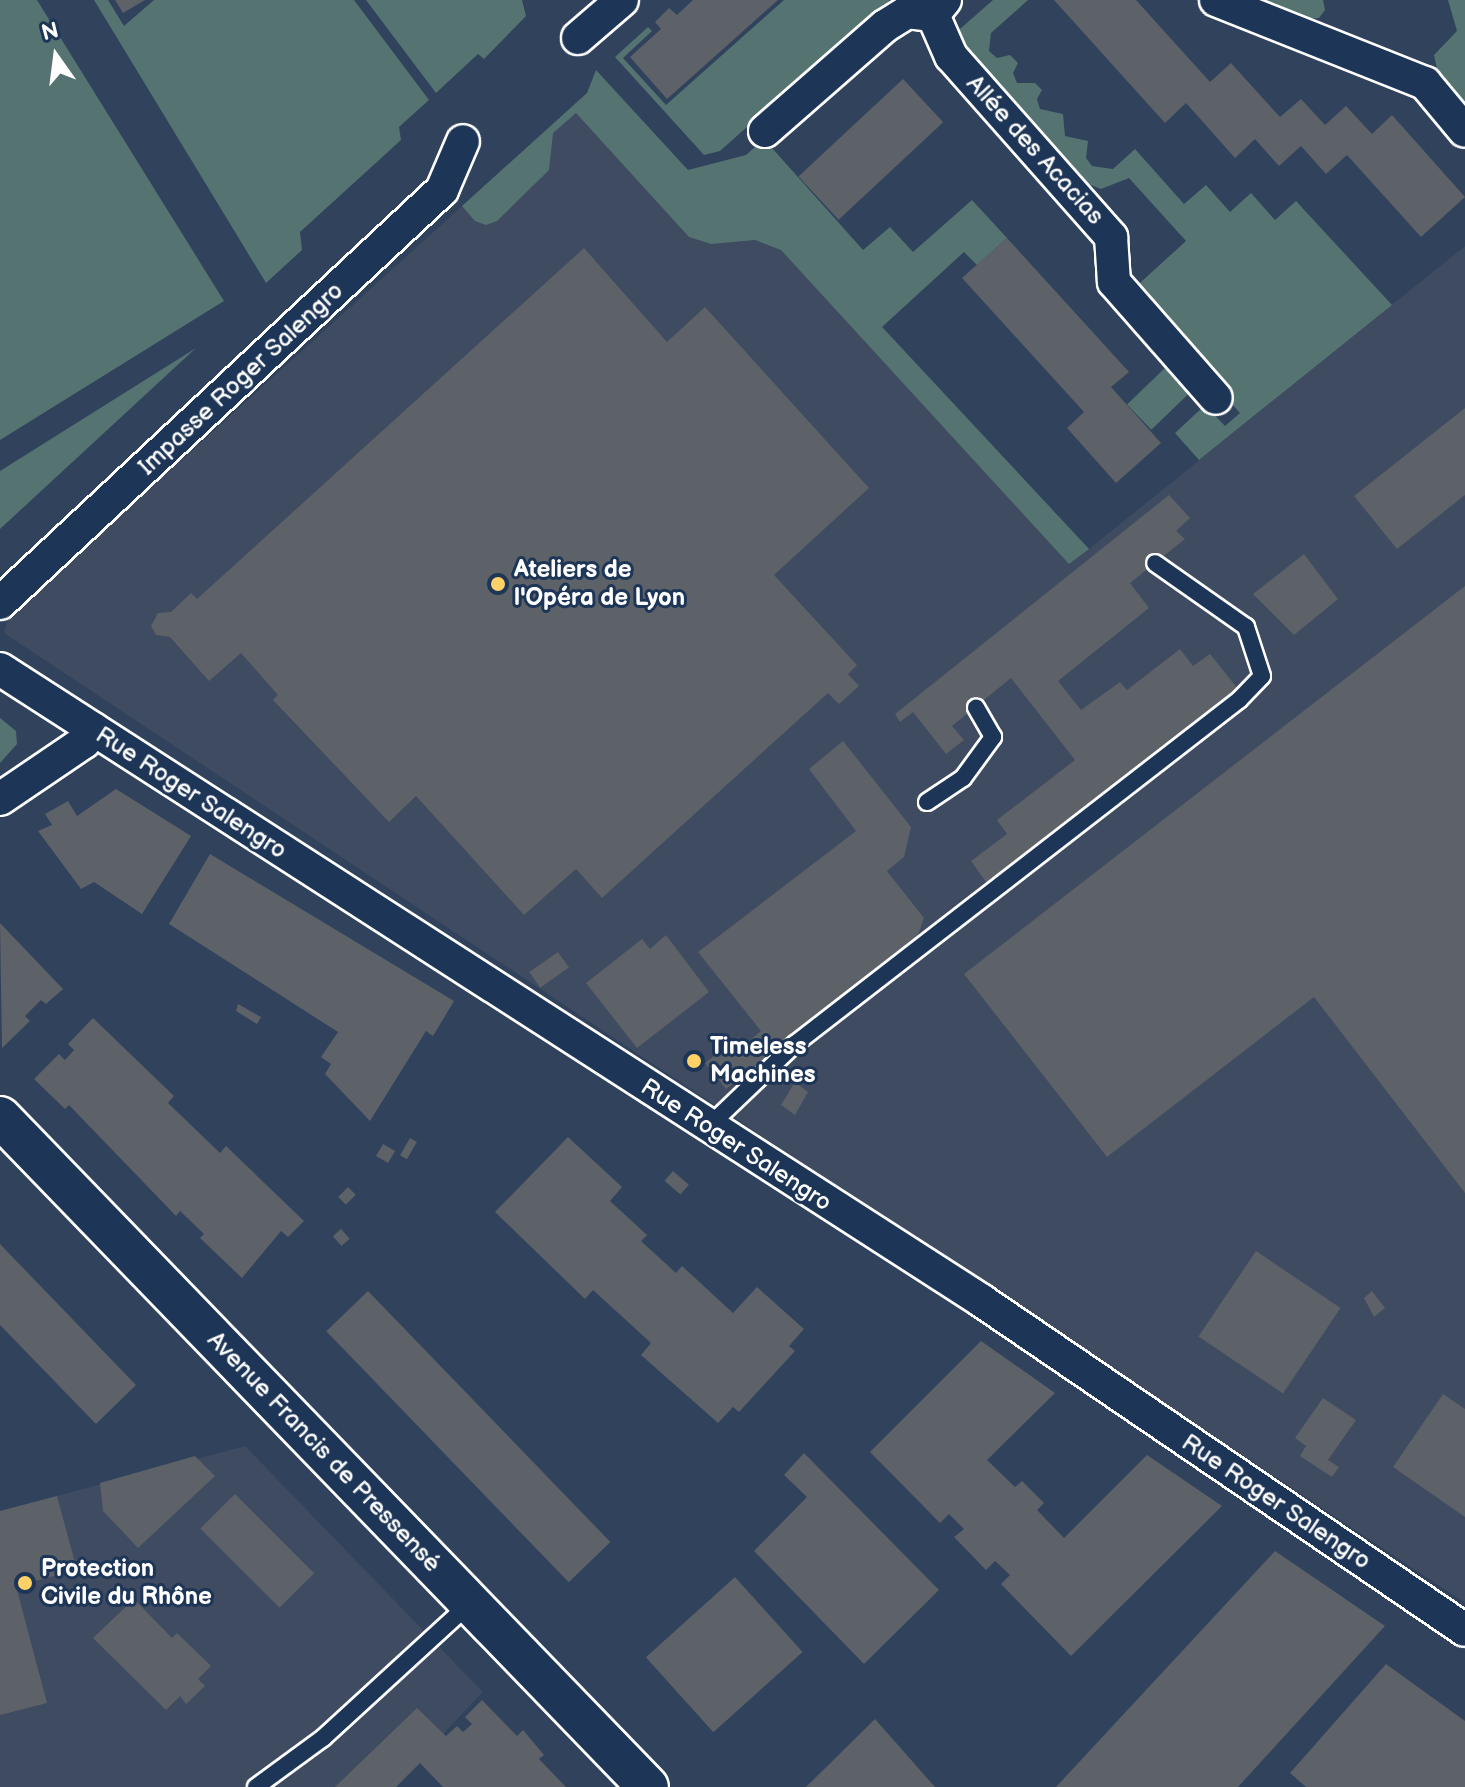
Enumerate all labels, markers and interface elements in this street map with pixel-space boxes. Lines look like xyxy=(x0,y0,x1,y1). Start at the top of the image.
north arrow xyxy=(16,16,96,96)
text: N xyxy=(39,17,61,47)
street label: Allée des Acacias xyxy=(960,69,1110,231)
street label: Impasse Roger Salengro xyxy=(132,276,350,482)
place label: Ateliers de l'Opéra de Lyon xyxy=(514,556,685,612)
marker: Ateliers de l'Opéra de Lyon xyxy=(489,575,507,593)
street label: Rue Roger Salengro xyxy=(90,721,292,865)
place label: Timeless Machines xyxy=(710,1033,816,1089)
marker: Timeless Machines xyxy=(685,1052,703,1070)
street label: Rue Roger Salengro xyxy=(635,1073,837,1217)
street label: Avenue Francis de Pressensé xyxy=(201,1326,447,1578)
street label: Rue Roger Salengro xyxy=(1176,1428,1376,1576)
place label: Protection Civile du Rhône xyxy=(41,1555,212,1611)
marker: Protection Civile du Rhône xyxy=(16,1574,34,1592)

